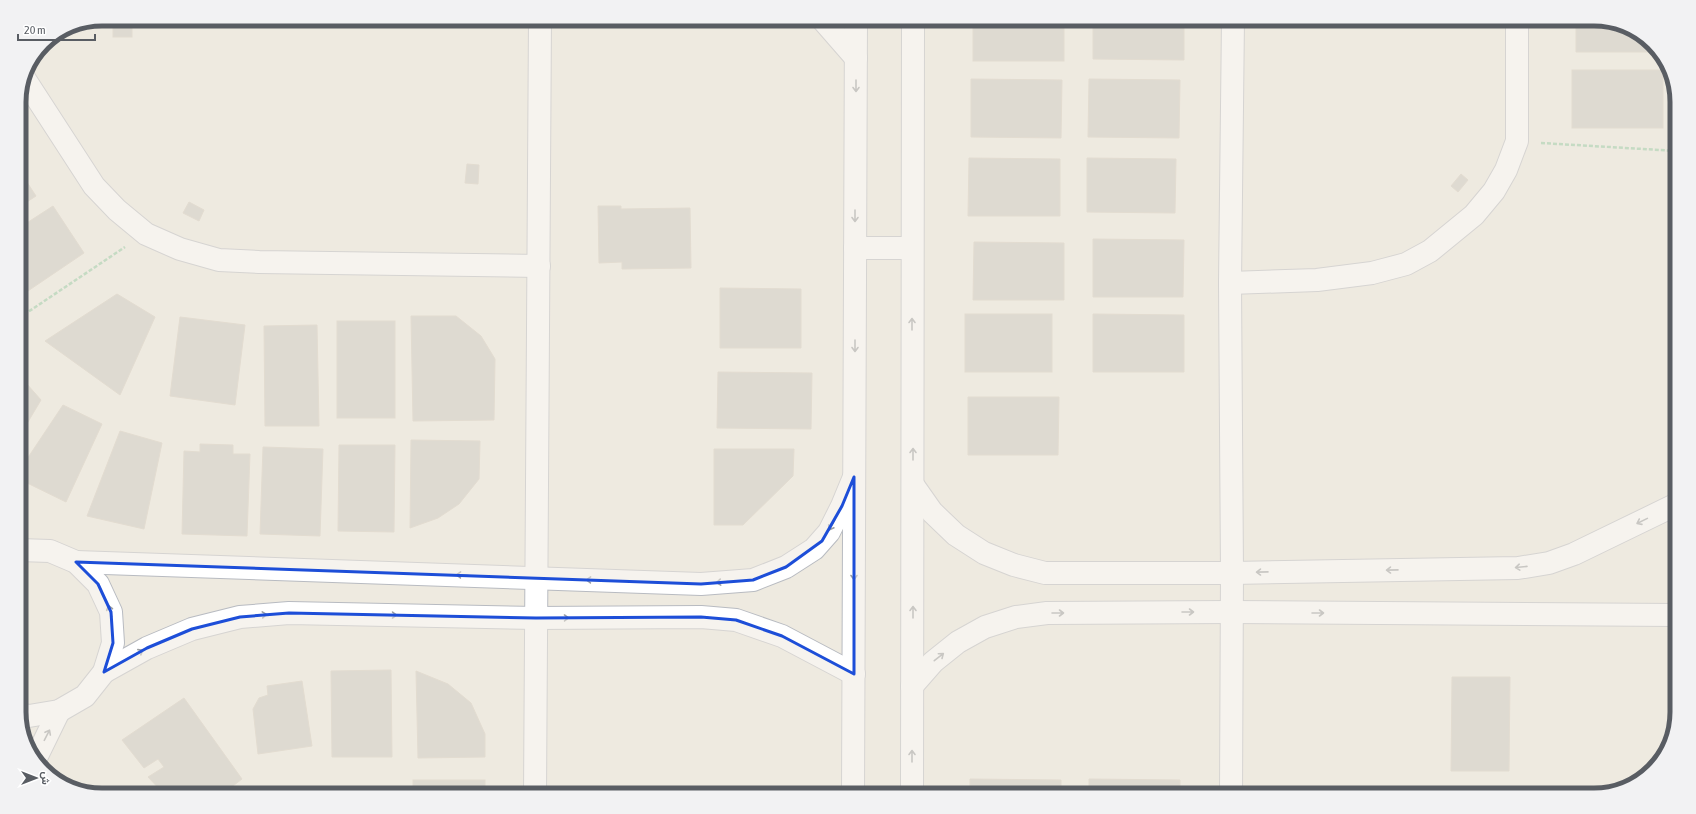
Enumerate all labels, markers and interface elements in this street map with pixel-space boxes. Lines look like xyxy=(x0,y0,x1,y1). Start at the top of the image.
scale bar xyxy=(18,16,95,42)
text: 20 m xyxy=(24,23,46,37)
one-way arrow xyxy=(852,79,860,92)
one-way arrow xyxy=(851,209,859,222)
one-way arrow xyxy=(908,318,916,331)
one-way arrow xyxy=(851,339,859,352)
one-way arrow xyxy=(909,448,917,461)
one-way arrow xyxy=(1636,518,1648,525)
one-way arrow xyxy=(828,519,836,531)
one-way arrow xyxy=(1515,563,1528,571)
one-way arrow xyxy=(1386,566,1399,574)
one-way arrow xyxy=(850,567,858,580)
one-way arrow xyxy=(1256,568,1269,576)
one-way arrow xyxy=(456,572,469,579)
one-way arrow xyxy=(586,576,599,584)
one-way arrow xyxy=(716,578,729,586)
one-way arrow xyxy=(106,605,113,618)
one-way arrow xyxy=(909,606,917,619)
one-way arrow xyxy=(1181,608,1194,616)
one-way arrow xyxy=(1051,609,1064,617)
one-way arrow xyxy=(1311,609,1324,617)
one-way arrow xyxy=(384,611,397,619)
one-way arrow xyxy=(254,612,267,619)
one-way arrow xyxy=(556,614,569,622)
one-way arrow xyxy=(131,648,143,656)
one-way arrow xyxy=(933,653,944,662)
one-way arrow xyxy=(44,730,51,742)
one-way arrow xyxy=(908,750,916,763)
north arrow xyxy=(16,758,56,798)
text: ش xyxy=(39,771,52,785)

